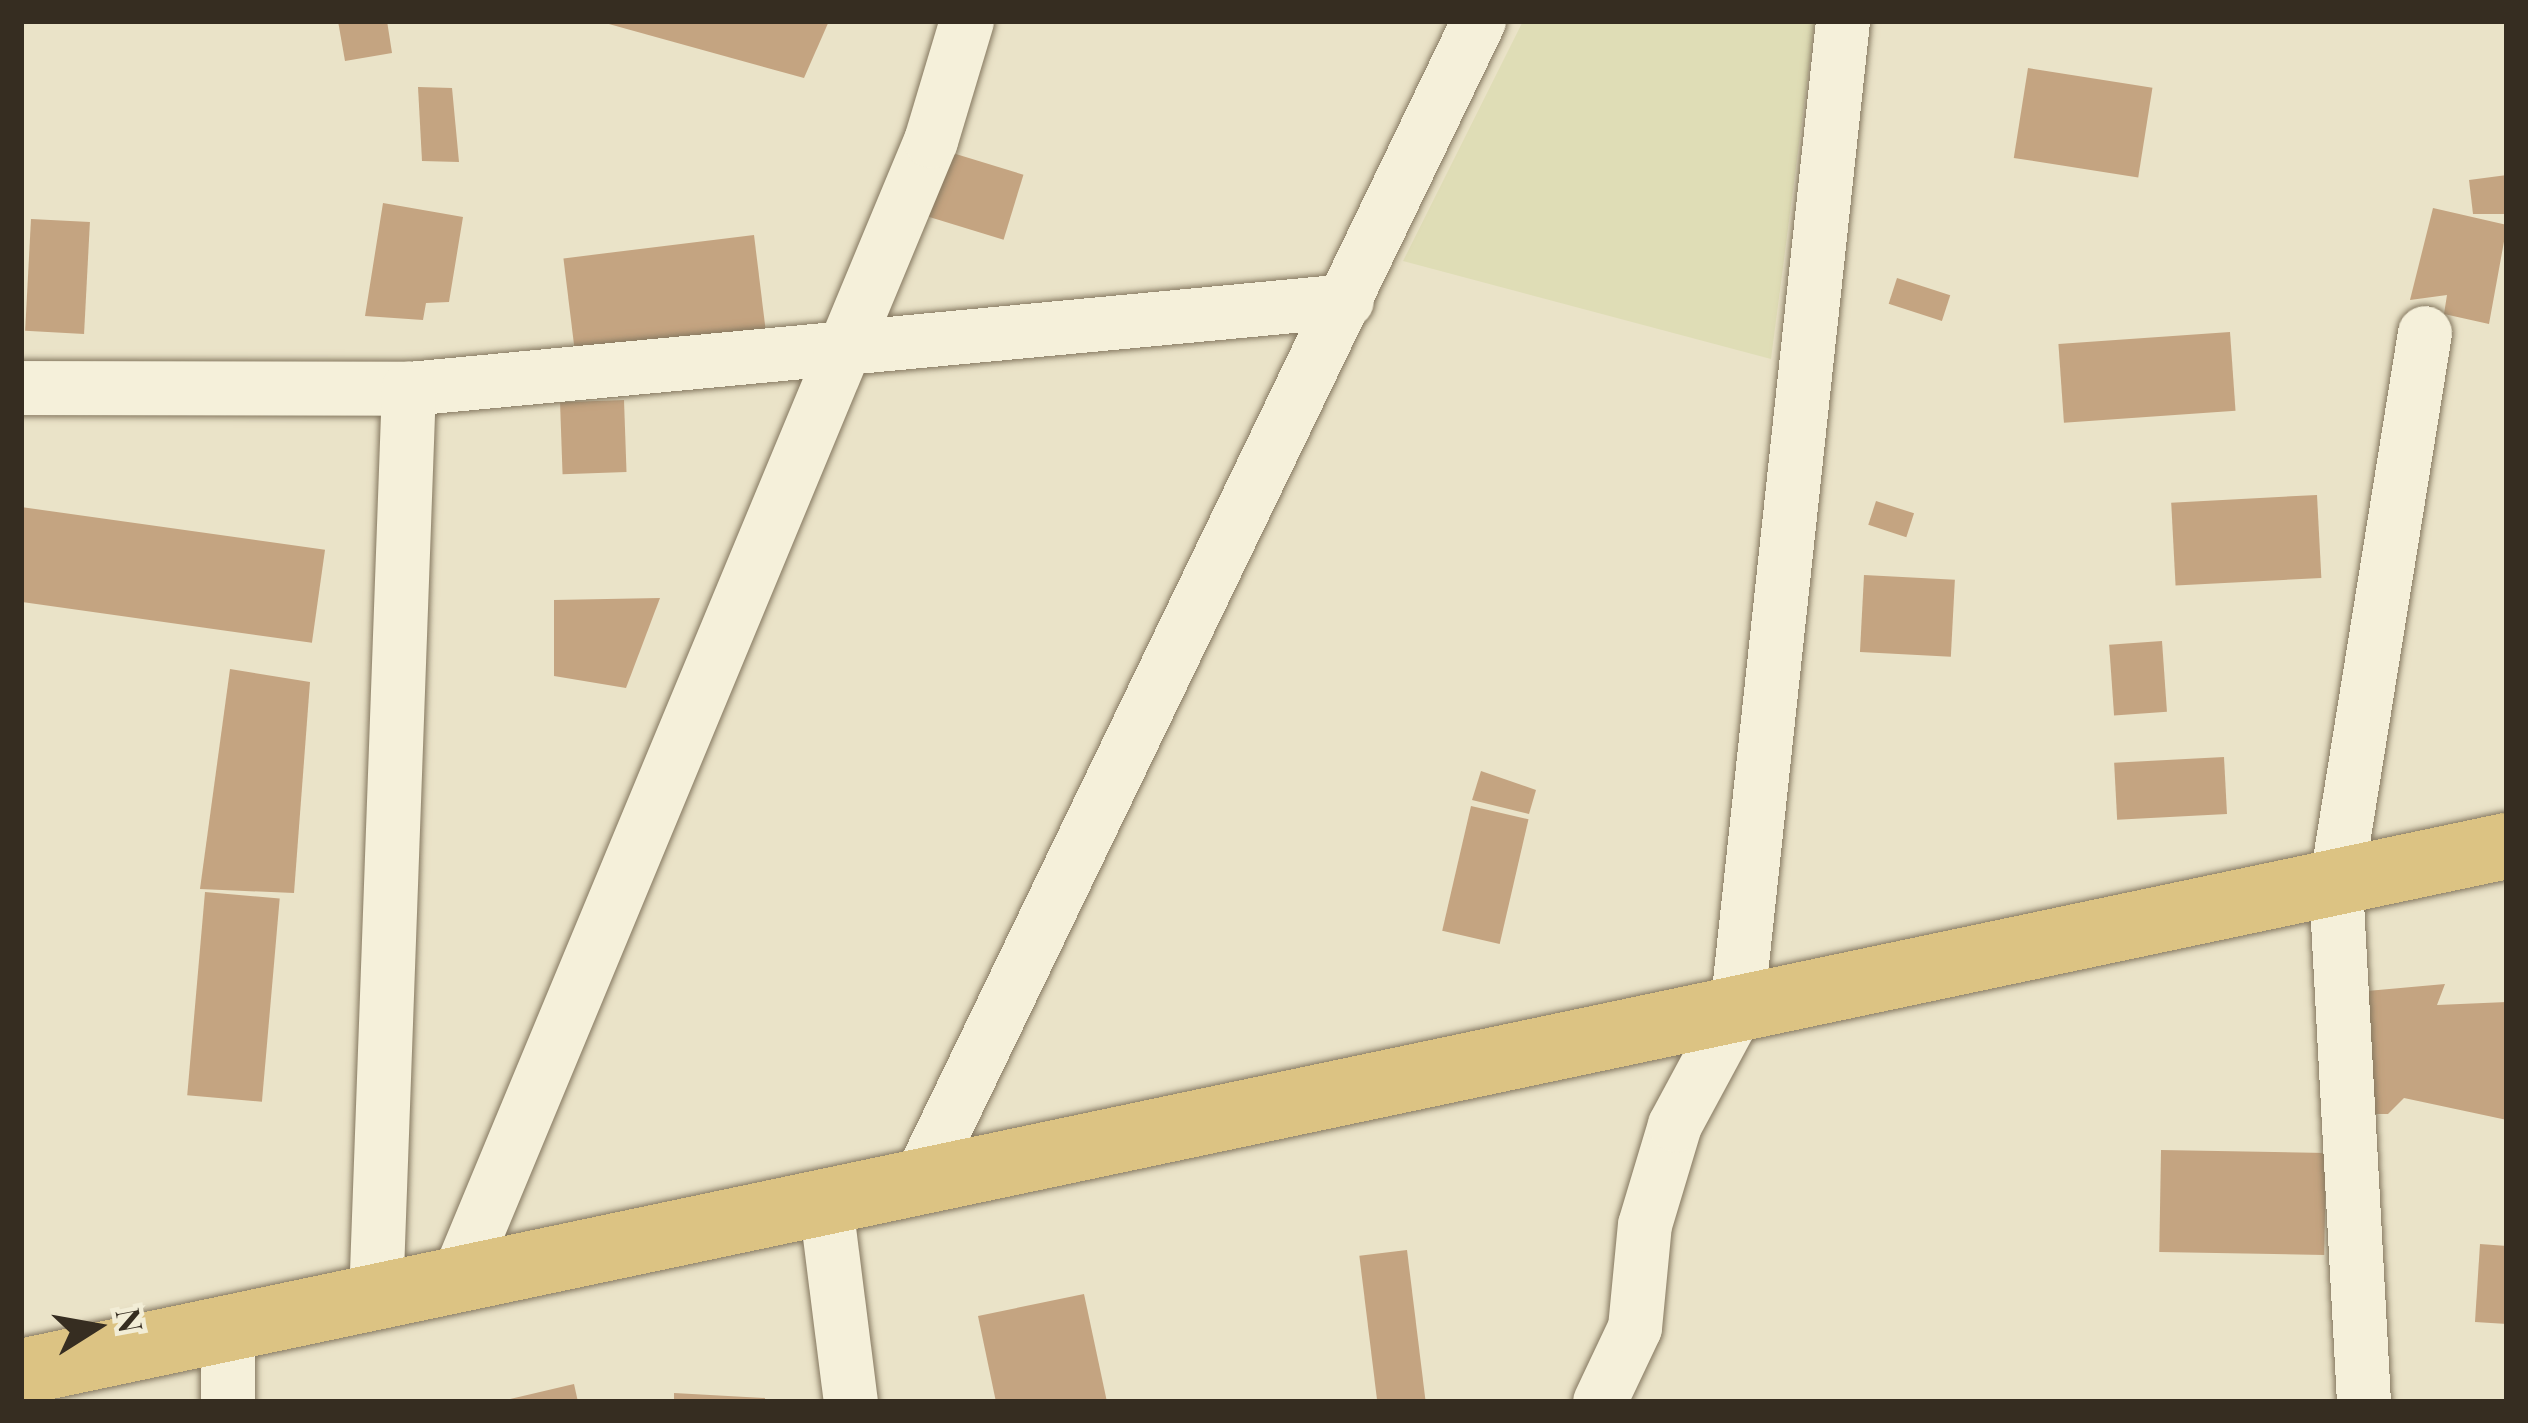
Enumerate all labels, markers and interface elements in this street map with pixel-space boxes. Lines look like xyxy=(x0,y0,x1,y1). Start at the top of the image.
north arrow xyxy=(36,1267,156,1387)
text: N xyxy=(107,1304,155,1336)

